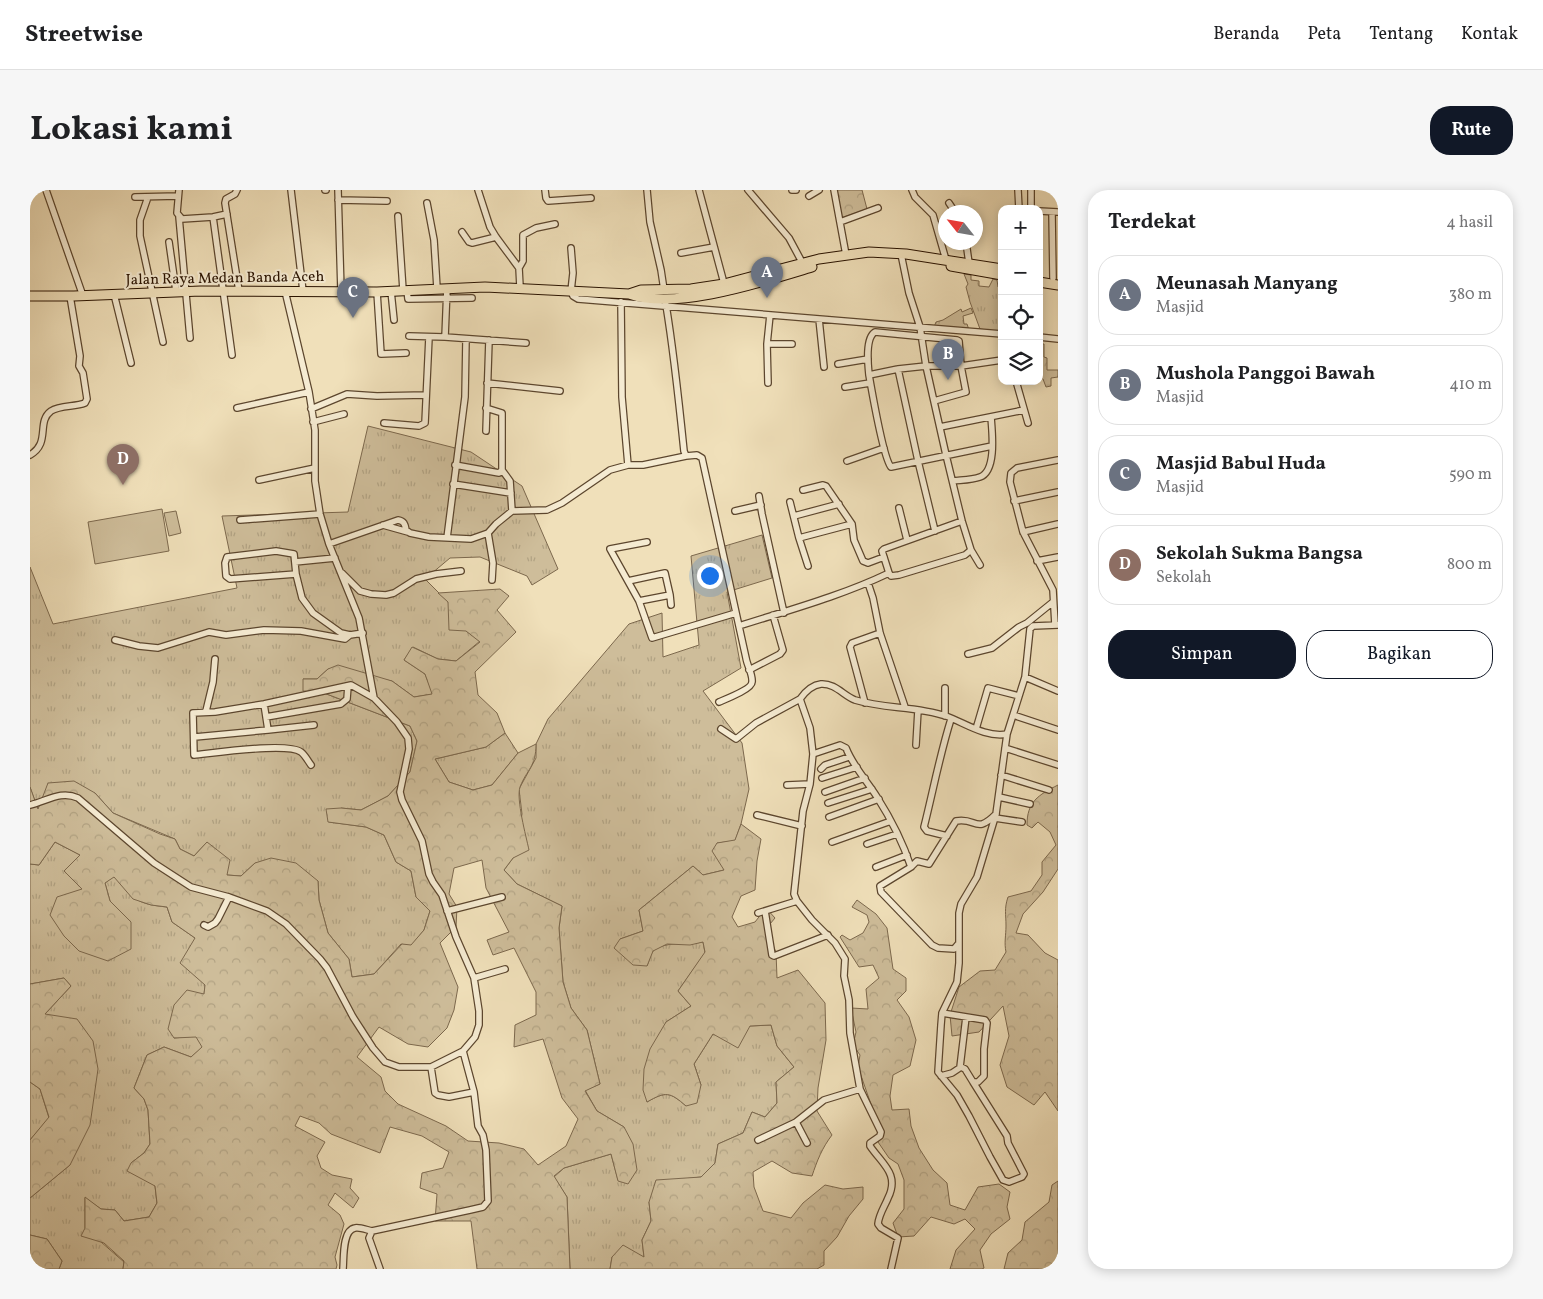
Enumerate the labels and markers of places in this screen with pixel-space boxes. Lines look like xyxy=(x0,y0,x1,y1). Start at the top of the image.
pin: A xyxy=(751,257,783,298)
pin: C xyxy=(337,277,369,318)
pin: B xyxy=(932,339,964,380)
pin: D xyxy=(107,444,139,485)

